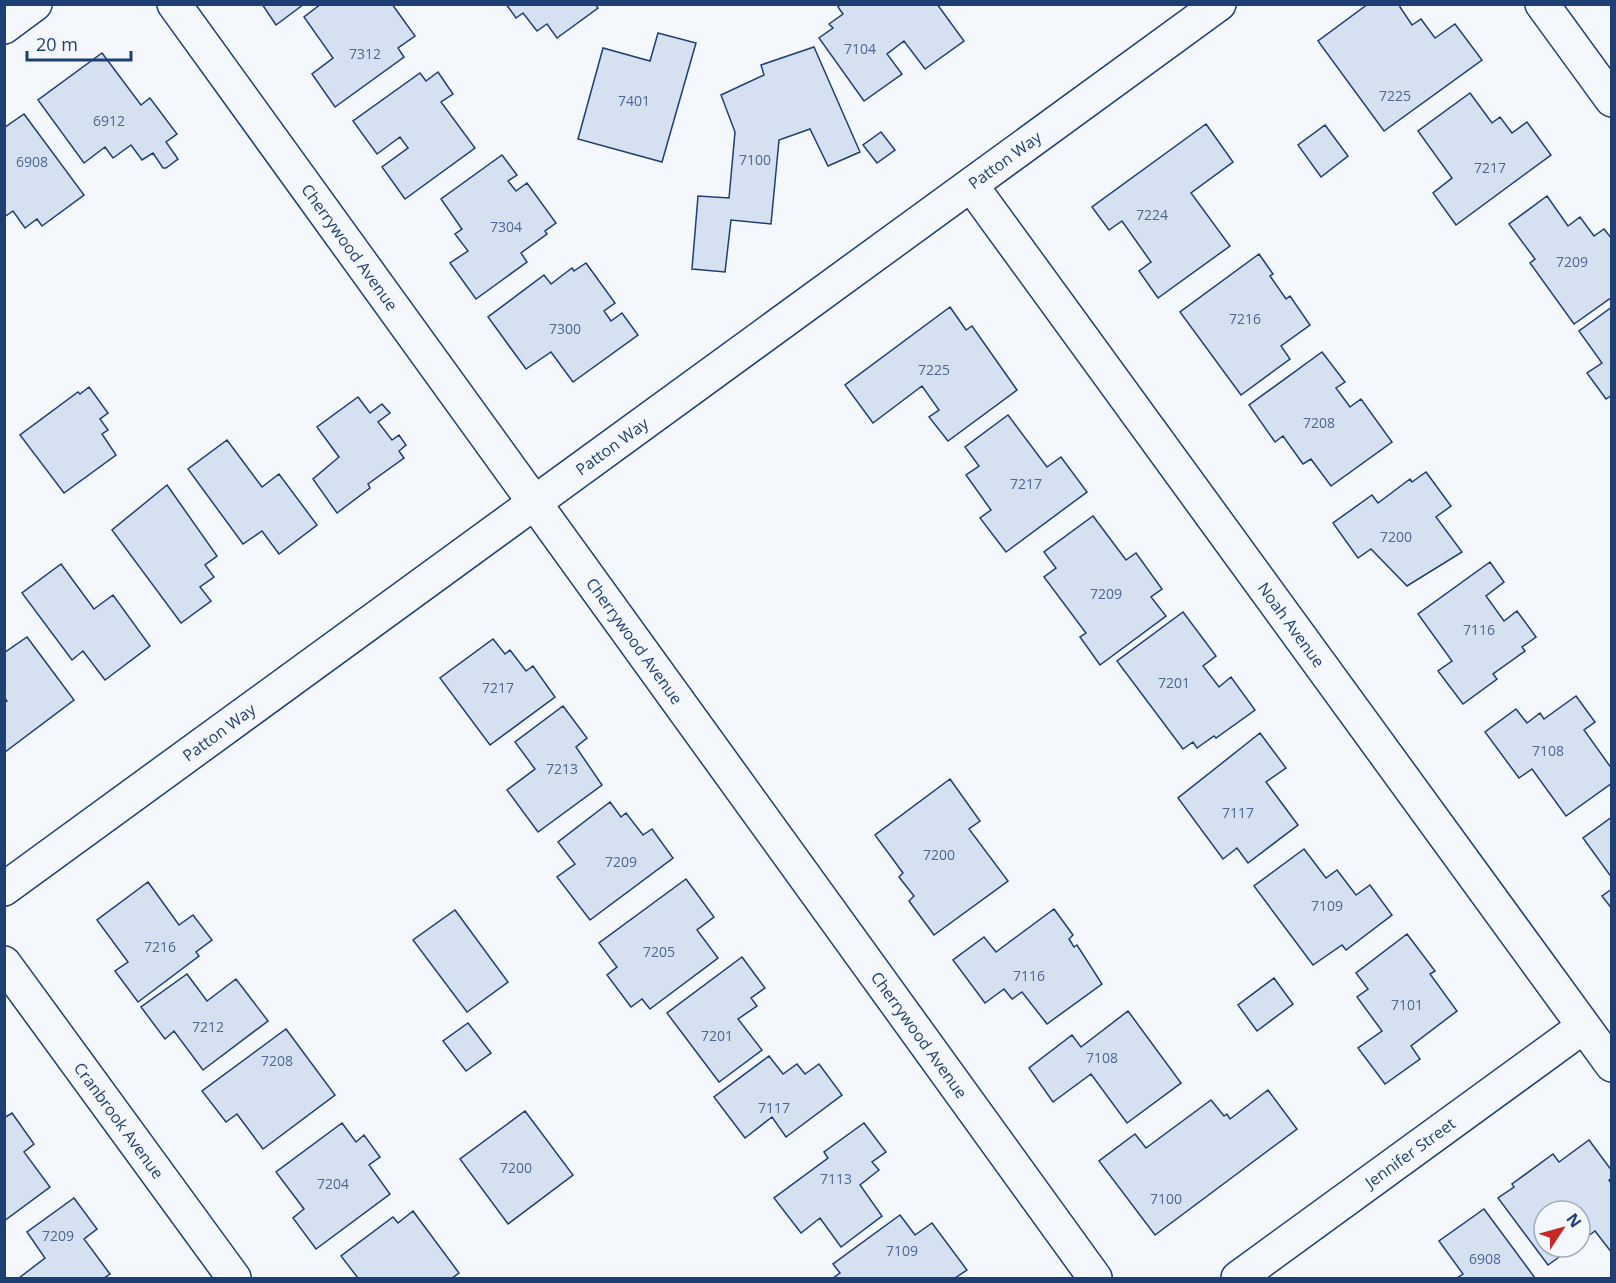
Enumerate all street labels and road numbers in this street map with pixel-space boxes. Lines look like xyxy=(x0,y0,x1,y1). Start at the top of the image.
street label: Patton Way xyxy=(964,126,1046,194)
street label: Cherrywood Avenue xyxy=(297,179,403,315)
street label: Patton Way xyxy=(571,412,654,480)
street label: Cherrywood Avenue xyxy=(581,573,688,709)
street label: Noah Avenue xyxy=(1253,578,1330,672)
street label: Patton Way xyxy=(178,698,261,766)
street label: Cherrywood Avenue xyxy=(866,967,972,1103)
street label: Cranbrook Avenue xyxy=(69,1058,169,1183)
street label: Jennifer Street xyxy=(1359,1112,1460,1194)

